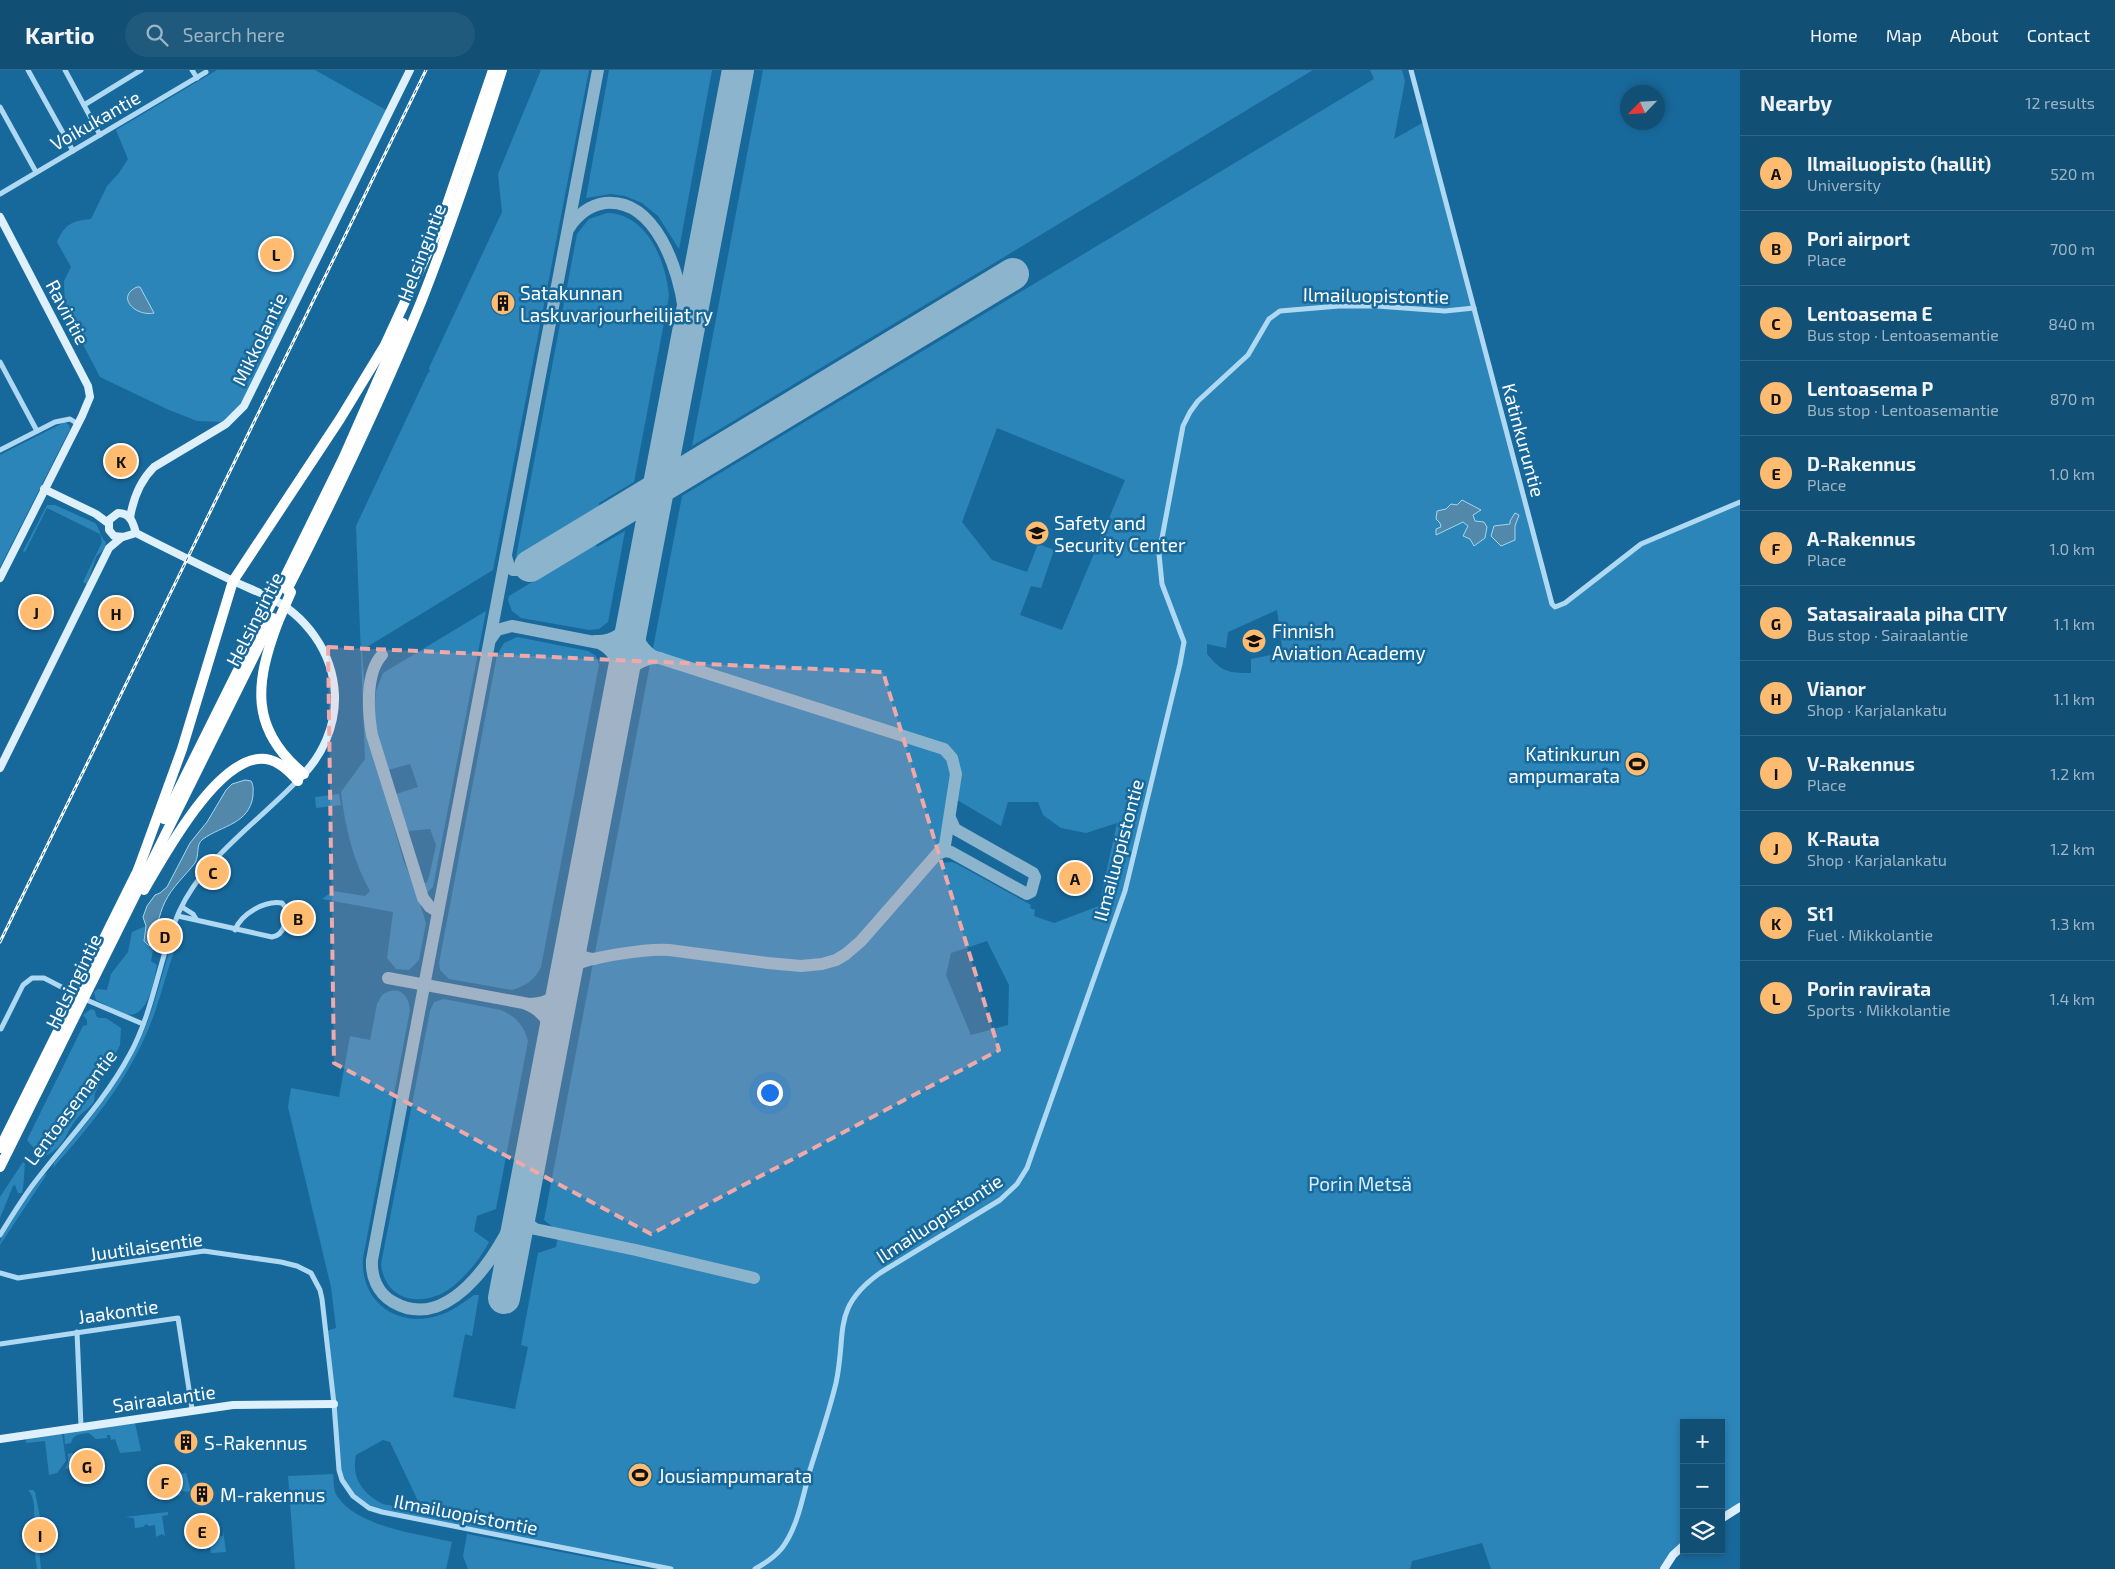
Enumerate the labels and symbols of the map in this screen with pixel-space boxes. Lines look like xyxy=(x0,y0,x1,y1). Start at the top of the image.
street label: Voikukantie xyxy=(46,85,144,155)
north arrow xyxy=(1620,85,1665,130)
street label: Helsingintie xyxy=(392,200,450,304)
pin: L xyxy=(260,235,292,273)
street label: Ravintie xyxy=(41,276,95,348)
place label: Satakunnan Laskuvarjourheilijat ry xyxy=(520,281,713,326)
street label: Ilmailuopistontie xyxy=(1303,282,1449,308)
street label: Mikkolantie xyxy=(227,289,291,389)
building icon: Satakunnan Laskuvarjourheilijat ry xyxy=(490,290,516,316)
street label: Katinkuruntie xyxy=(1498,381,1550,499)
pin: K xyxy=(105,442,137,480)
place label: Safety and Security Center xyxy=(1054,511,1186,556)
school or university icon: Safety and Security Center xyxy=(1024,520,1050,546)
street label: Helsingintie xyxy=(220,568,288,670)
pin: J xyxy=(20,593,52,631)
pin: H xyxy=(100,594,132,632)
place label: Finnish Aviation Academy xyxy=(1272,619,1426,664)
school or university icon: Finnish Aviation Academy xyxy=(1241,628,1267,654)
place label: Katinkurun ampumarata xyxy=(1508,742,1620,787)
sports icon: Katinkurun ampumarata xyxy=(1624,751,1650,777)
street label: Ilmailuopistontie xyxy=(1088,776,1148,924)
pin: C xyxy=(197,853,229,891)
pin: A xyxy=(1059,859,1091,897)
pin: B xyxy=(282,899,314,937)
pin: D xyxy=(149,917,181,955)
street label: Helsingintie xyxy=(40,930,106,1032)
street label: Lentoasemantie xyxy=(19,1044,121,1170)
your location xyxy=(757,1080,783,1106)
street label: Ilmailuopistontie xyxy=(871,1169,1007,1267)
park label: Porin Metsä xyxy=(1308,1172,1412,1195)
street label: Juutilaisentie xyxy=(88,1227,204,1265)
street label: Jaakontie xyxy=(76,1294,160,1328)
street label: Sairaalantie xyxy=(111,1379,217,1417)
building icon: S-Rakennus xyxy=(173,1429,199,1455)
place label: S-Rakennus xyxy=(204,1431,308,1454)
pin: G xyxy=(71,1447,103,1485)
sports icon: Jousiampumarata xyxy=(627,1462,653,1488)
pin: F xyxy=(149,1463,181,1501)
place label: Jousiampumarata xyxy=(658,1464,812,1487)
building icon: M-rakennus xyxy=(189,1481,215,1507)
place label: M-rakennus xyxy=(220,1483,325,1506)
street label: Ilmailuopistontie xyxy=(392,1489,540,1539)
pin: E xyxy=(186,1512,218,1550)
pin: I xyxy=(24,1516,56,1554)

